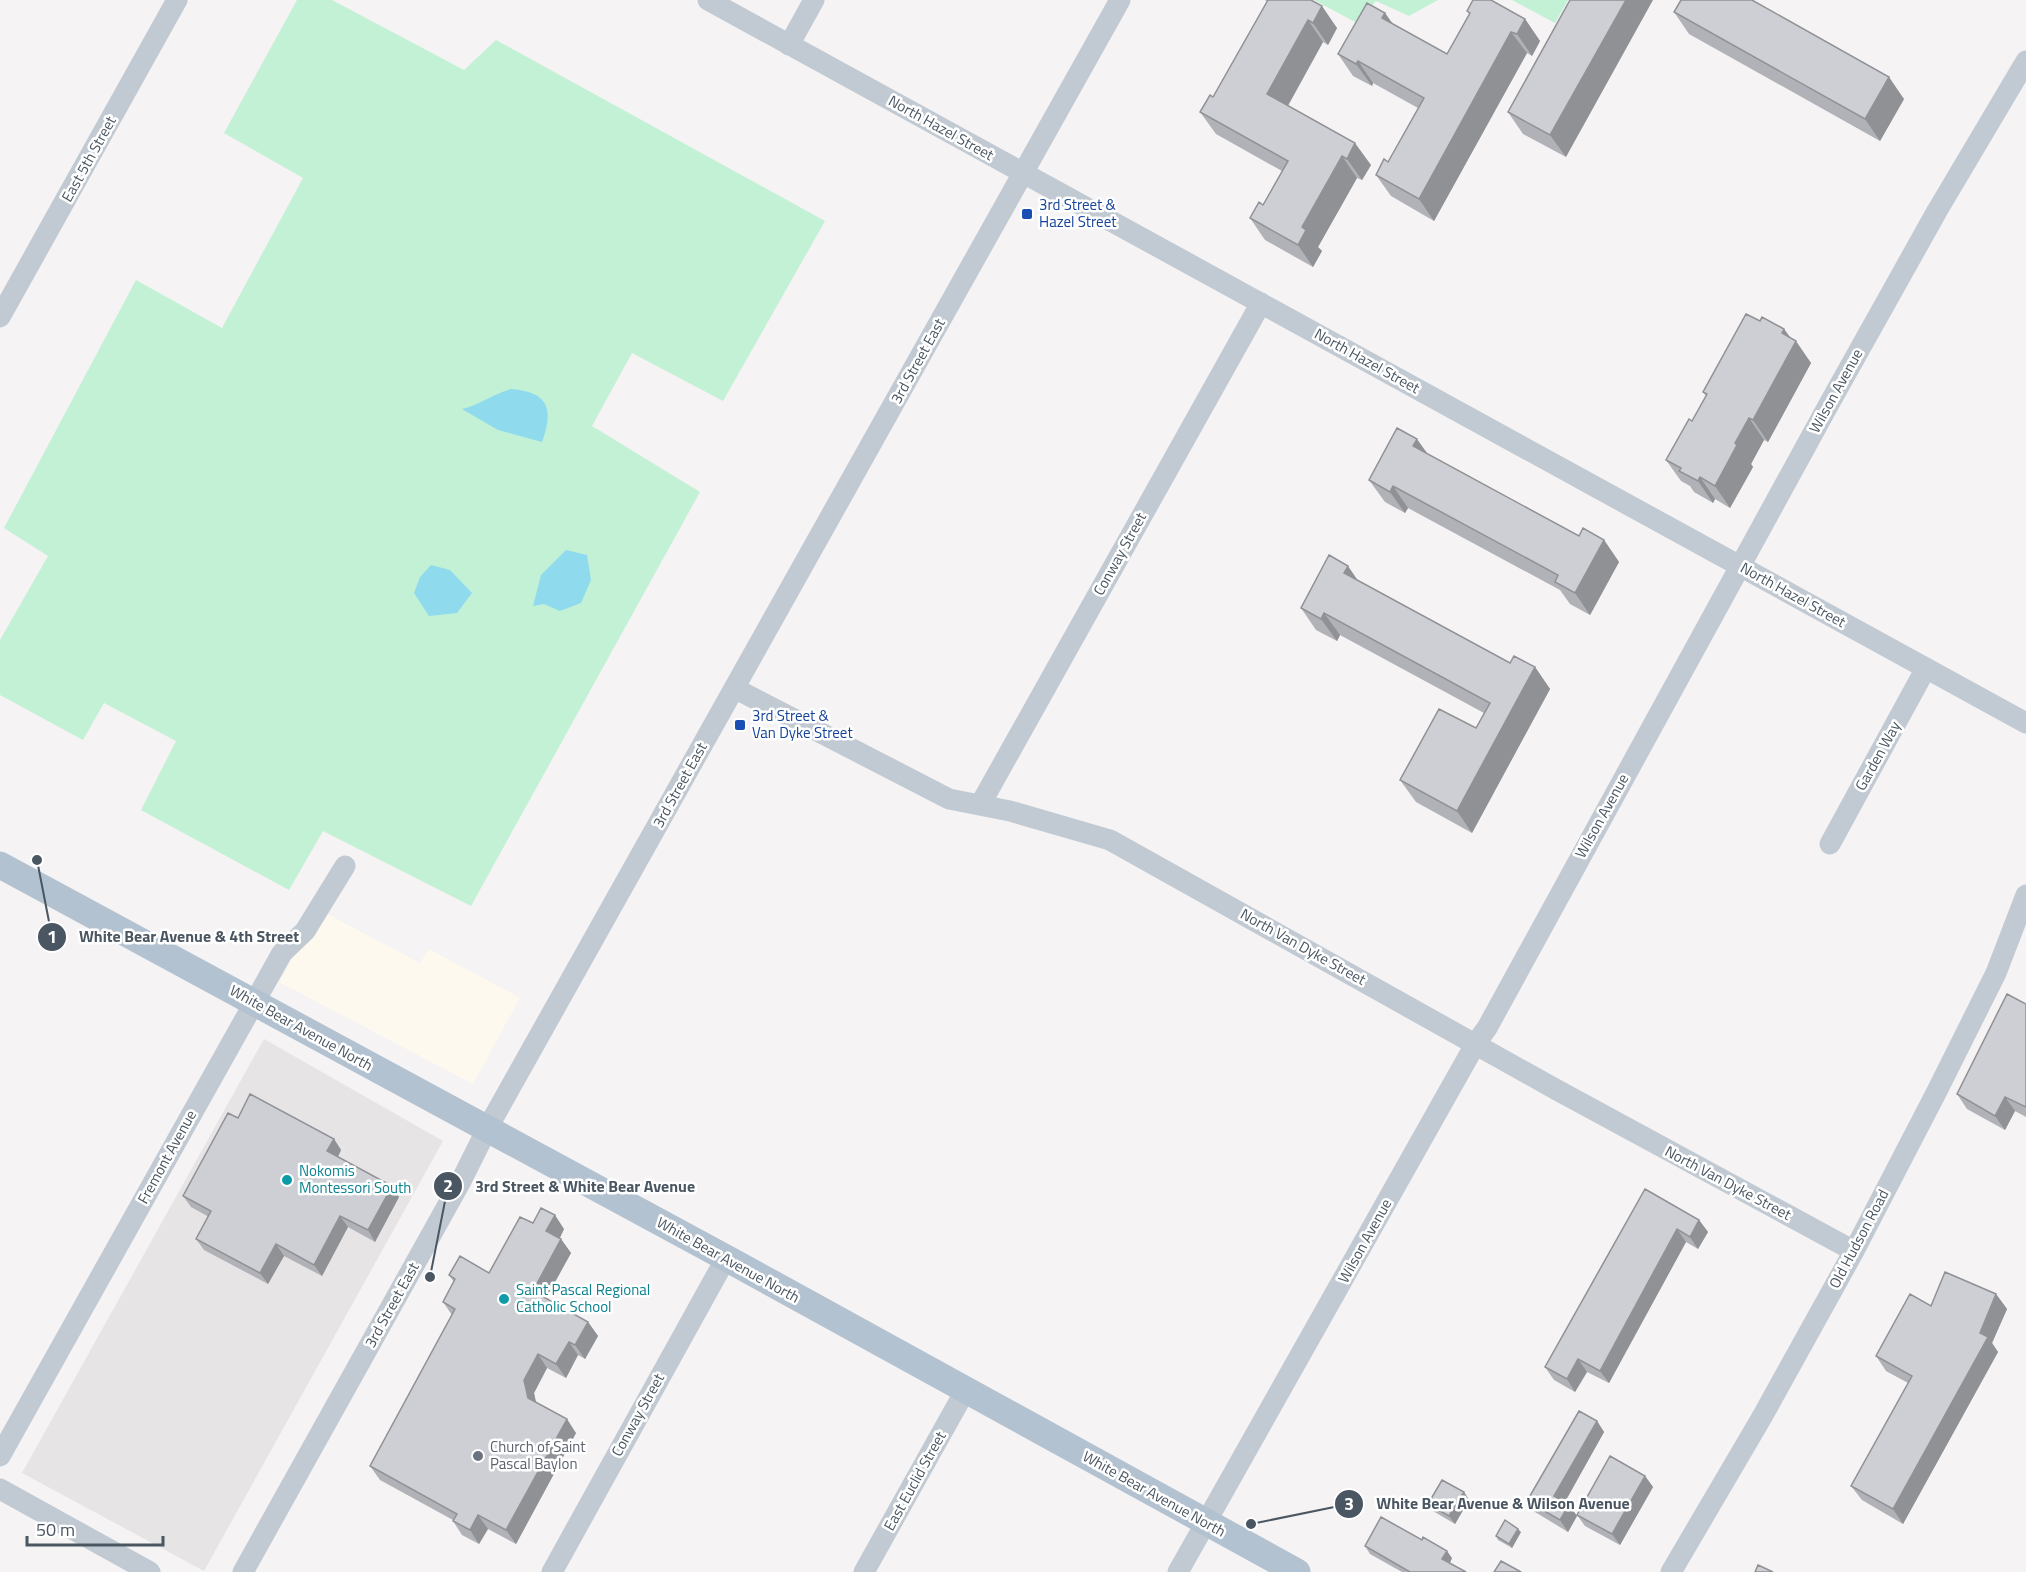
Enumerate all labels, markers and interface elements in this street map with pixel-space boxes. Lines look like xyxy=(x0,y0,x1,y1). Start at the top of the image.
street label: North Hazel Street xyxy=(884,89,999,166)
street label: East 5th Street xyxy=(55,111,122,206)
place label: 3rd Street & Hazel Street xyxy=(1039,193,1117,233)
marker: 3rd Street & Hazel Street xyxy=(1020,207,1034,221)
street label: 3rd Street East xyxy=(885,313,951,408)
street label: North Hazel Street xyxy=(1310,322,1425,399)
street label: Wilson Avenue xyxy=(1803,344,1868,437)
street label: Conway Street xyxy=(1087,507,1152,600)
street label: North Hazel Street xyxy=(1736,556,1851,633)
place label: 3rd Street & Van Dyke Street xyxy=(752,704,853,744)
street label: Garden Way xyxy=(1849,717,1906,795)
marker: 3rd Street & Van Dyke Street xyxy=(733,718,747,732)
street label: 3rd Street East xyxy=(647,737,713,832)
street label: Wilson Avenue xyxy=(1569,769,1634,862)
street label: North Van Dyke Street xyxy=(1236,902,1371,991)
callout: White Bear Avenue & 4th Street xyxy=(37,920,312,954)
text: 1 xyxy=(47,923,57,950)
text: White Bear Avenue & 4th Street xyxy=(79,924,299,948)
street label: White Bear Avenue North xyxy=(226,979,377,1076)
street label: Fremont Avenue xyxy=(131,1106,202,1208)
street label: North Van Dyke Street xyxy=(1661,1139,1796,1226)
place label: Nokomis Montessori South xyxy=(299,1159,411,1199)
callout: 3rd Street & White Bear Avenue xyxy=(433,1169,707,1203)
text: 2 xyxy=(443,1172,453,1199)
marker: Nokomis Montessori South xyxy=(280,1173,294,1187)
text: 3rd Street & White Bear Avenue xyxy=(475,1174,695,1198)
street label: Old Hudson Road xyxy=(1823,1185,1894,1292)
street label: Wilson Avenue xyxy=(1332,1194,1397,1287)
street label: White Bear Avenue North xyxy=(653,1211,804,1308)
street label: 3rd Street East xyxy=(359,1257,425,1352)
place label: Saint Pascal Regional Catholic School xyxy=(516,1278,650,1318)
marker: Saint Pascal Regional Catholic School xyxy=(497,1292,511,1306)
street label: Conway Street xyxy=(605,1368,670,1461)
street label: East Euclid Street xyxy=(878,1426,952,1535)
place label: Church of Saint Pascal Baylon xyxy=(490,1435,586,1475)
street label: White Bear Avenue North xyxy=(1079,1445,1230,1542)
marker: Church of Saint Pascal Baylon xyxy=(471,1449,485,1463)
callout: White Bear Avenue & Wilson Avenue xyxy=(1334,1487,1641,1521)
text: 3 xyxy=(1344,1490,1354,1517)
text: White Bear Avenue & Wilson Avenue xyxy=(1376,1491,1630,1515)
scale bar xyxy=(27,1509,164,1547)
text: 50 m xyxy=(36,1516,75,1543)

